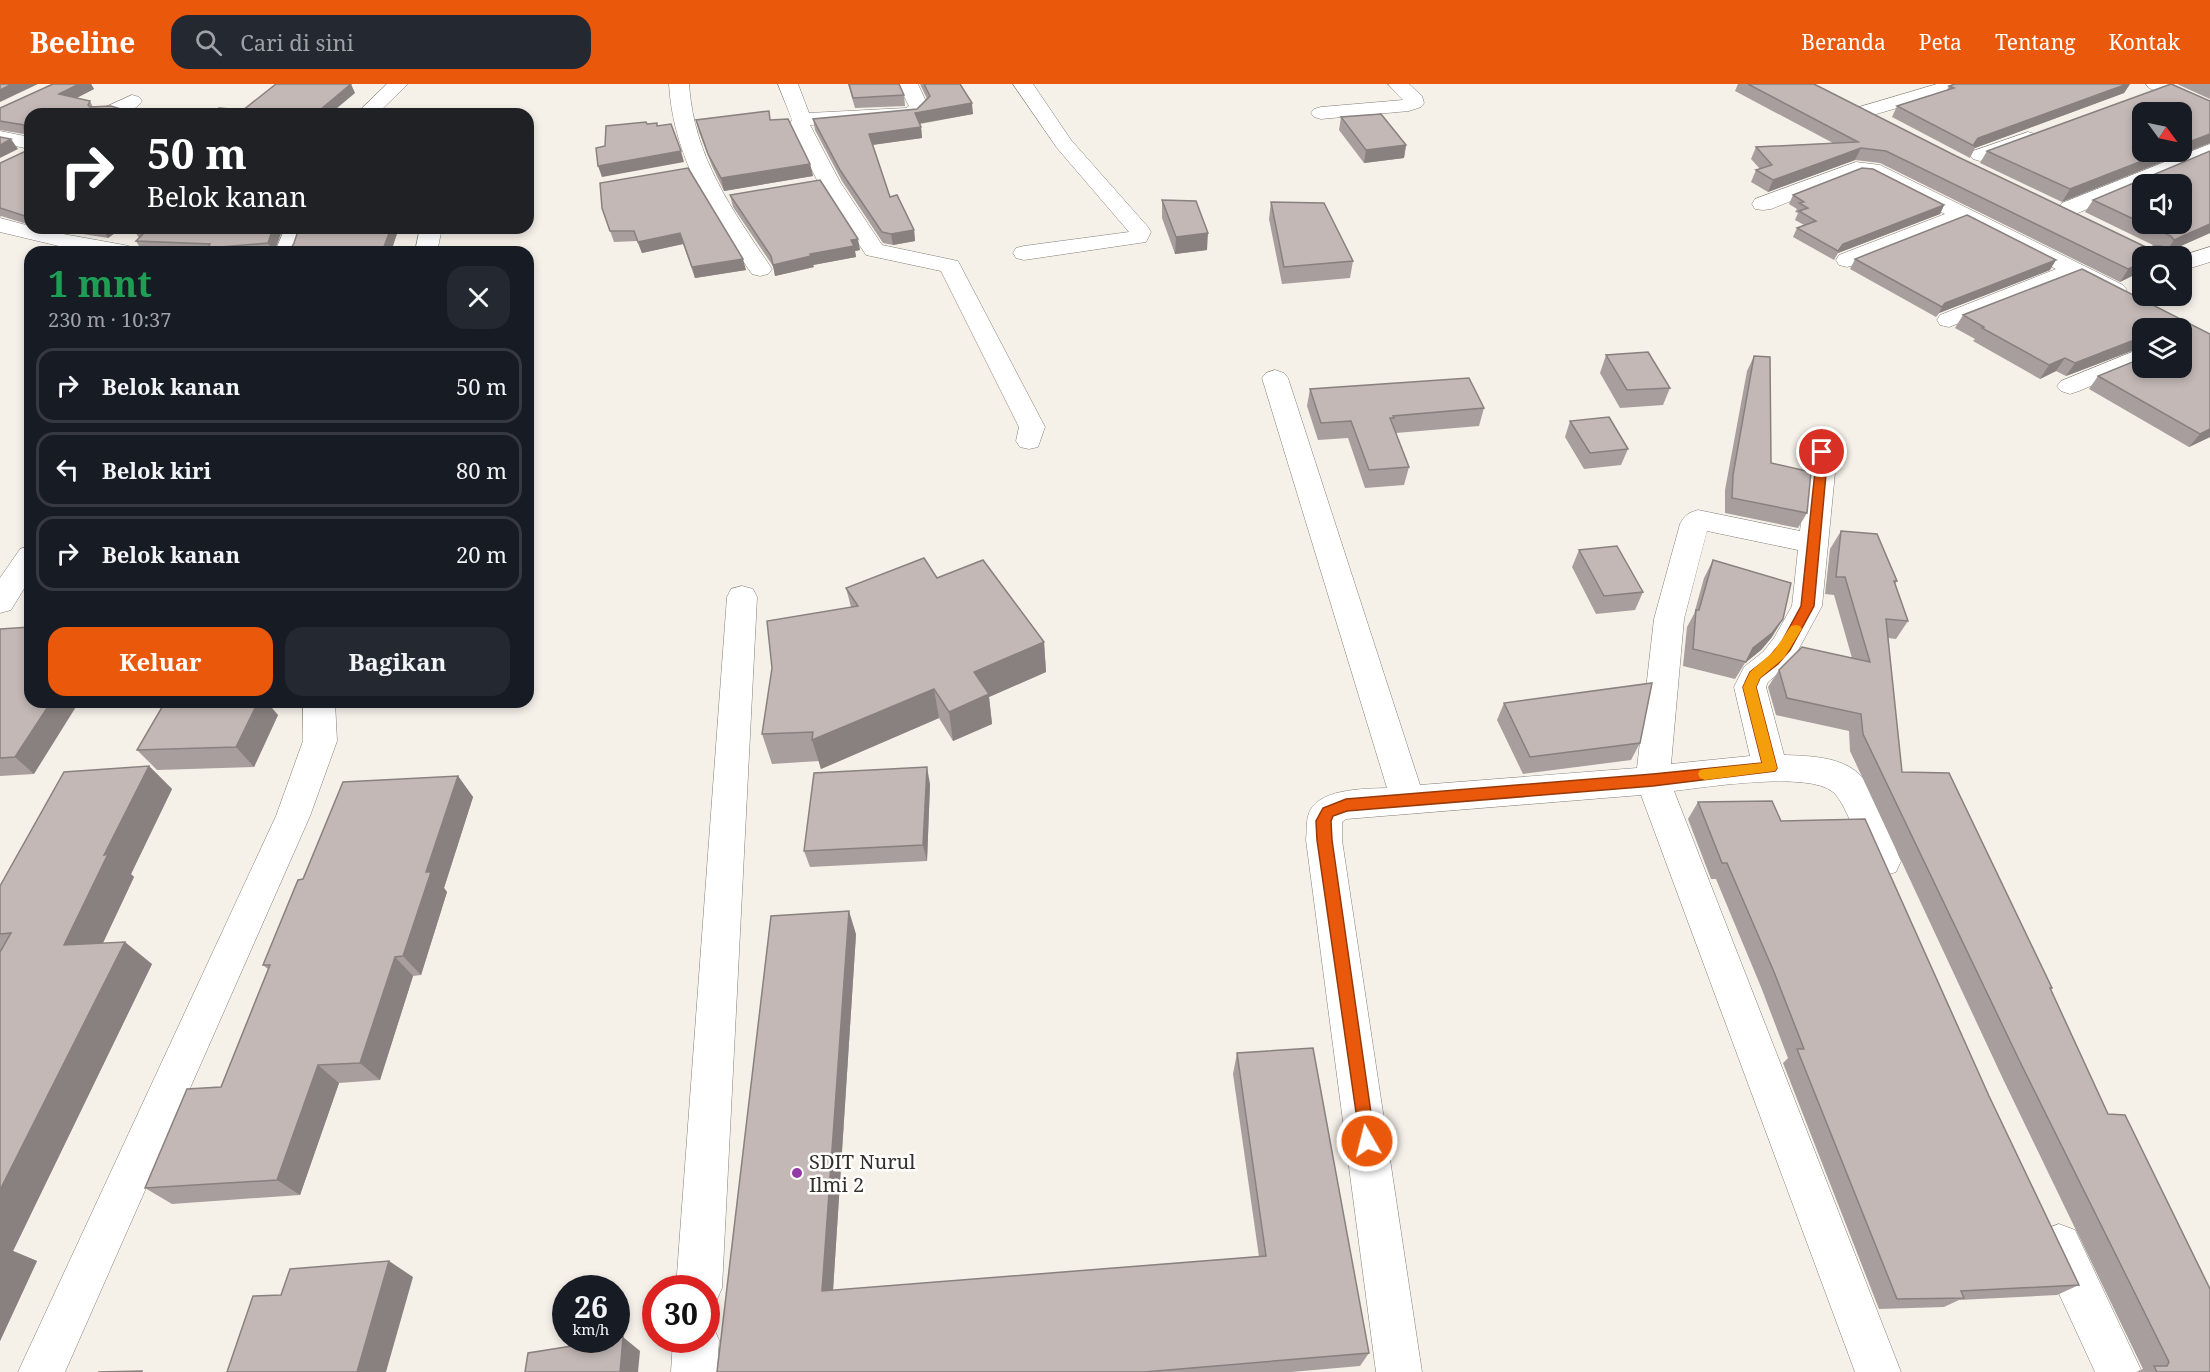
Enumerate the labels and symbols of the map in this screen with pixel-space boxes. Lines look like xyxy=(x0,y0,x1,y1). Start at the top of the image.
north arrow xyxy=(2132,102,2192,162)
pin xyxy=(1796,426,1847,477)
position arrow xyxy=(1335,1109,1399,1173)
place label: SDIT Nurul Ilmi 2 xyxy=(809,1148,916,1198)
marker: SDIT Nurul Ilmi 2 xyxy=(790,1166,804,1180)
speed limit sign: 30 xyxy=(642,1275,720,1353)

